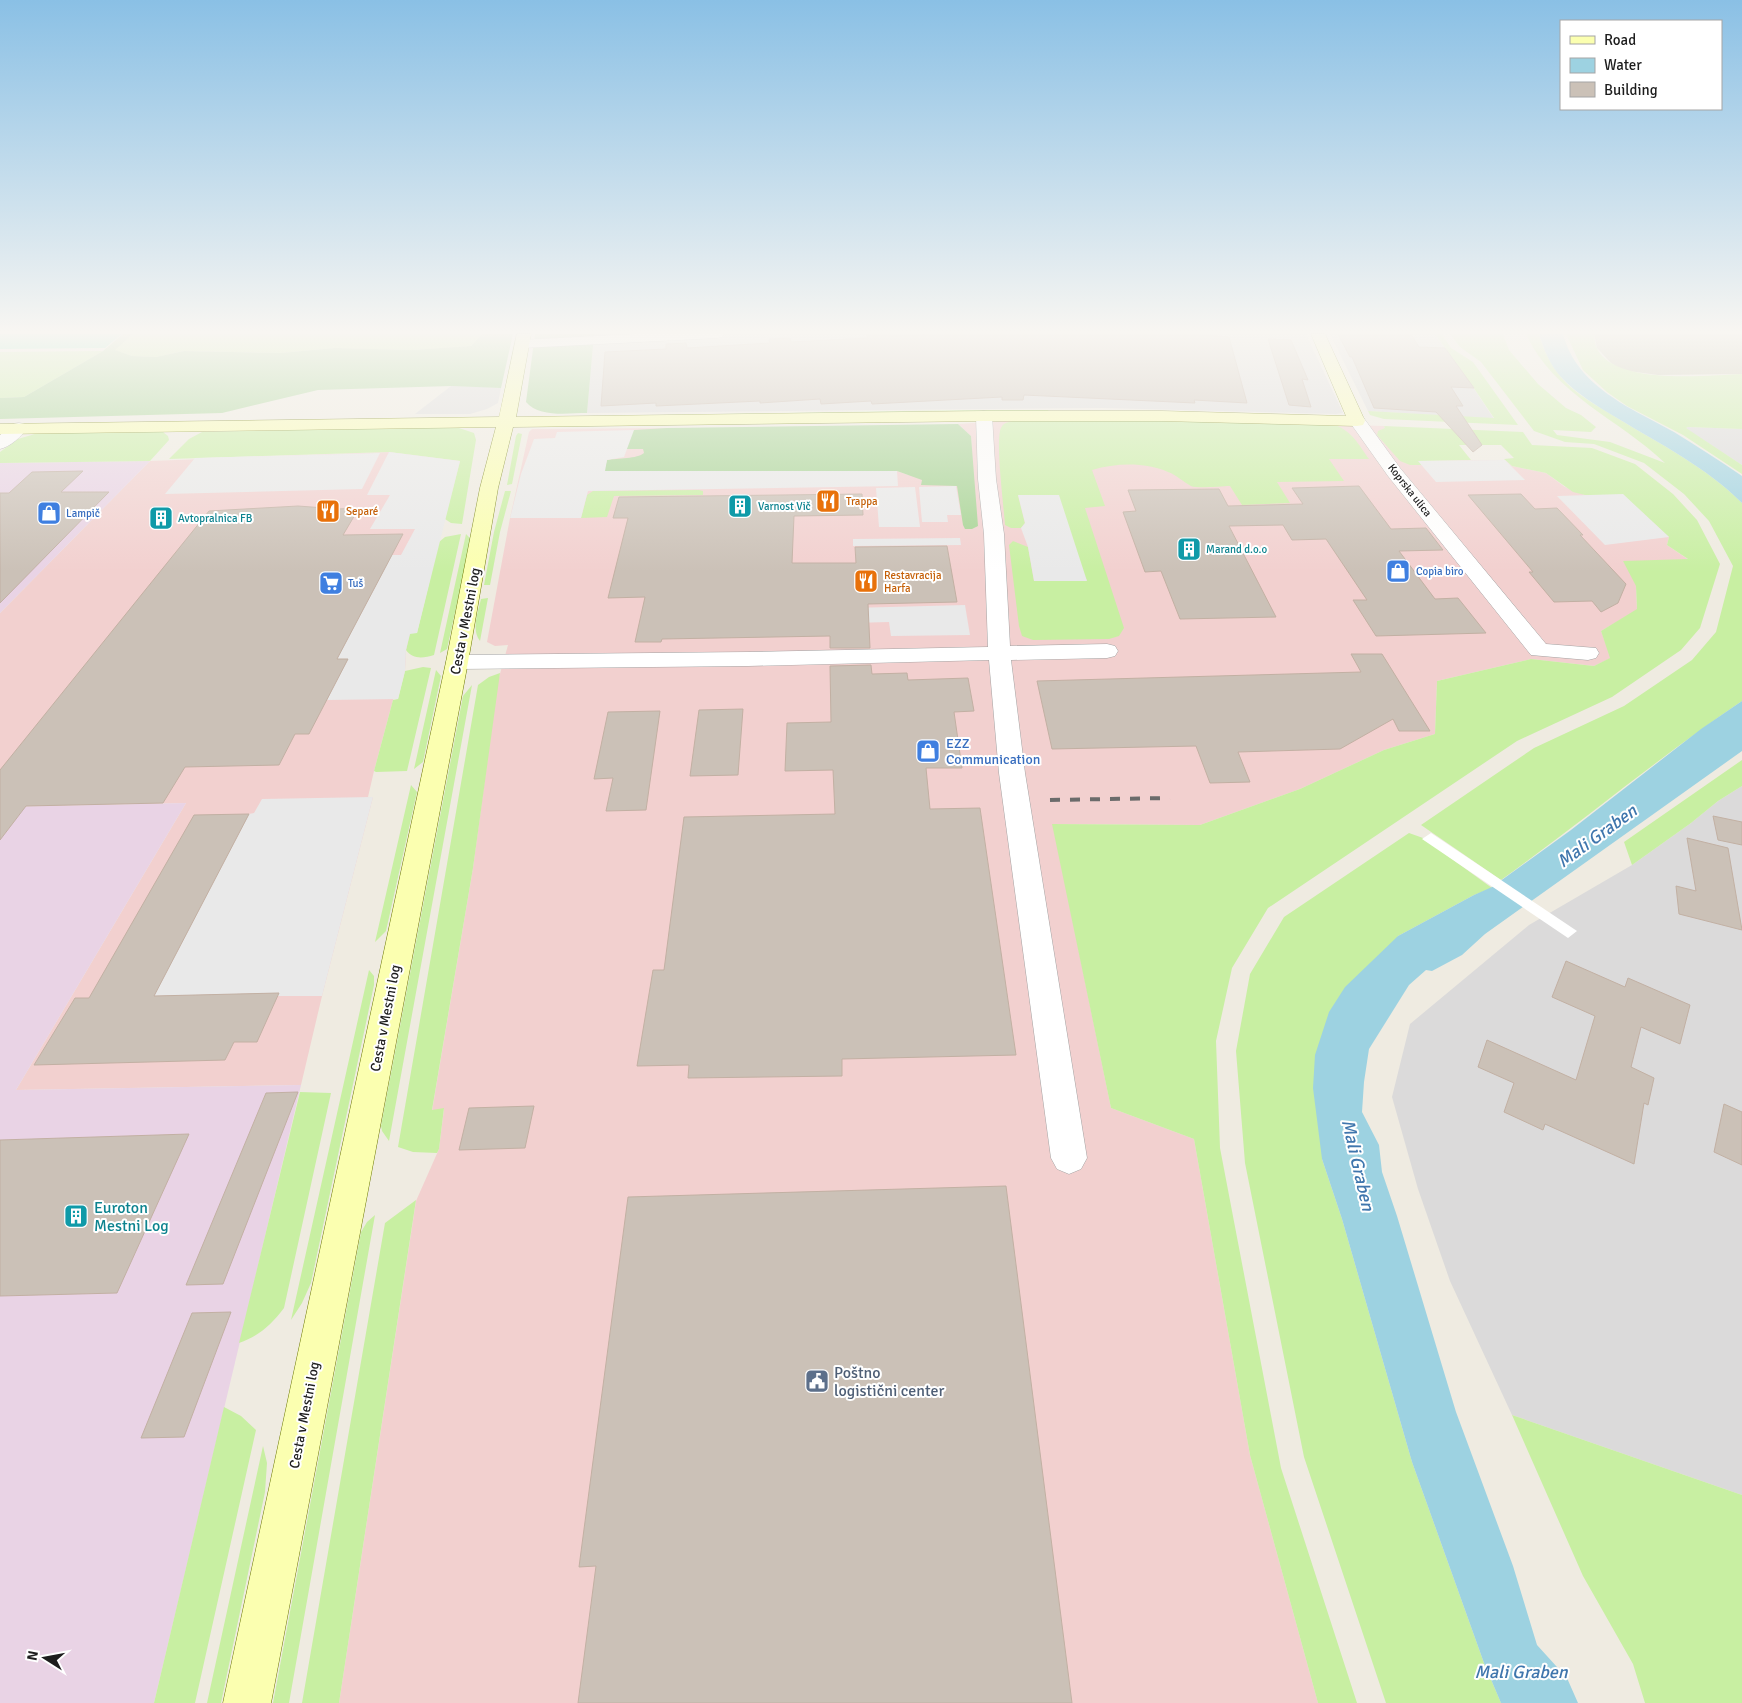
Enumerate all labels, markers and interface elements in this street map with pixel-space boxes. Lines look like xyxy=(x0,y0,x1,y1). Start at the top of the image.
legend xyxy=(1560,20,1722,110)
text: Road xyxy=(1604,31,1636,49)
text: Water xyxy=(1604,56,1642,74)
text: Building xyxy=(1604,81,1658,99)
street label: Koprska ulica xyxy=(1385,461,1434,520)
restaurant icon: Trappa xyxy=(815,488,841,514)
building icon: Varnost Vič xyxy=(727,493,753,519)
place label: Trappa xyxy=(846,495,878,508)
restaurant icon: Separé xyxy=(315,498,341,524)
shop icon: Lampič xyxy=(36,500,62,526)
place label: Varnost Vič xyxy=(758,500,811,513)
building icon: Avtopralnica FB xyxy=(148,505,174,531)
place label: Separé xyxy=(346,505,378,518)
place label: Lampič xyxy=(66,507,100,520)
place label: Avtopralnica FB xyxy=(178,512,253,525)
building icon: Marand d.o.o xyxy=(1176,536,1202,562)
place label: Marand d.o.o xyxy=(1206,543,1267,556)
shop icon: Copia biro xyxy=(1385,558,1411,584)
place label: Copia biro xyxy=(1416,565,1464,578)
street label: Cesta v Mestni log xyxy=(447,566,484,676)
restaurant icon: Restavracija Harfa xyxy=(853,568,879,594)
place label: Restavracija Harfa xyxy=(884,569,942,595)
supermarket icon: Tuš xyxy=(318,570,344,596)
place label: Tuš xyxy=(348,577,364,590)
place label: EZZ Communication xyxy=(946,735,1040,768)
shop icon: EZZ Communication xyxy=(915,738,941,764)
water label: Mali Graben xyxy=(1553,799,1642,872)
street label: Cesta v Mestni log xyxy=(367,963,404,1073)
water label: Mali Graben xyxy=(1337,1117,1379,1214)
place label: Euroton Mestni Log xyxy=(94,1198,169,1236)
building icon: Euroton Mestni Log xyxy=(63,1203,89,1229)
street label: Cesta v Mestni log xyxy=(286,1360,323,1470)
place label: Poštno logistični center xyxy=(834,1363,944,1401)
public building icon: Poštno logistični center xyxy=(804,1368,830,1394)
north arrow xyxy=(20,1633,70,1683)
text: N xyxy=(23,1649,42,1662)
water label: Mali Graben xyxy=(1474,1661,1569,1683)

